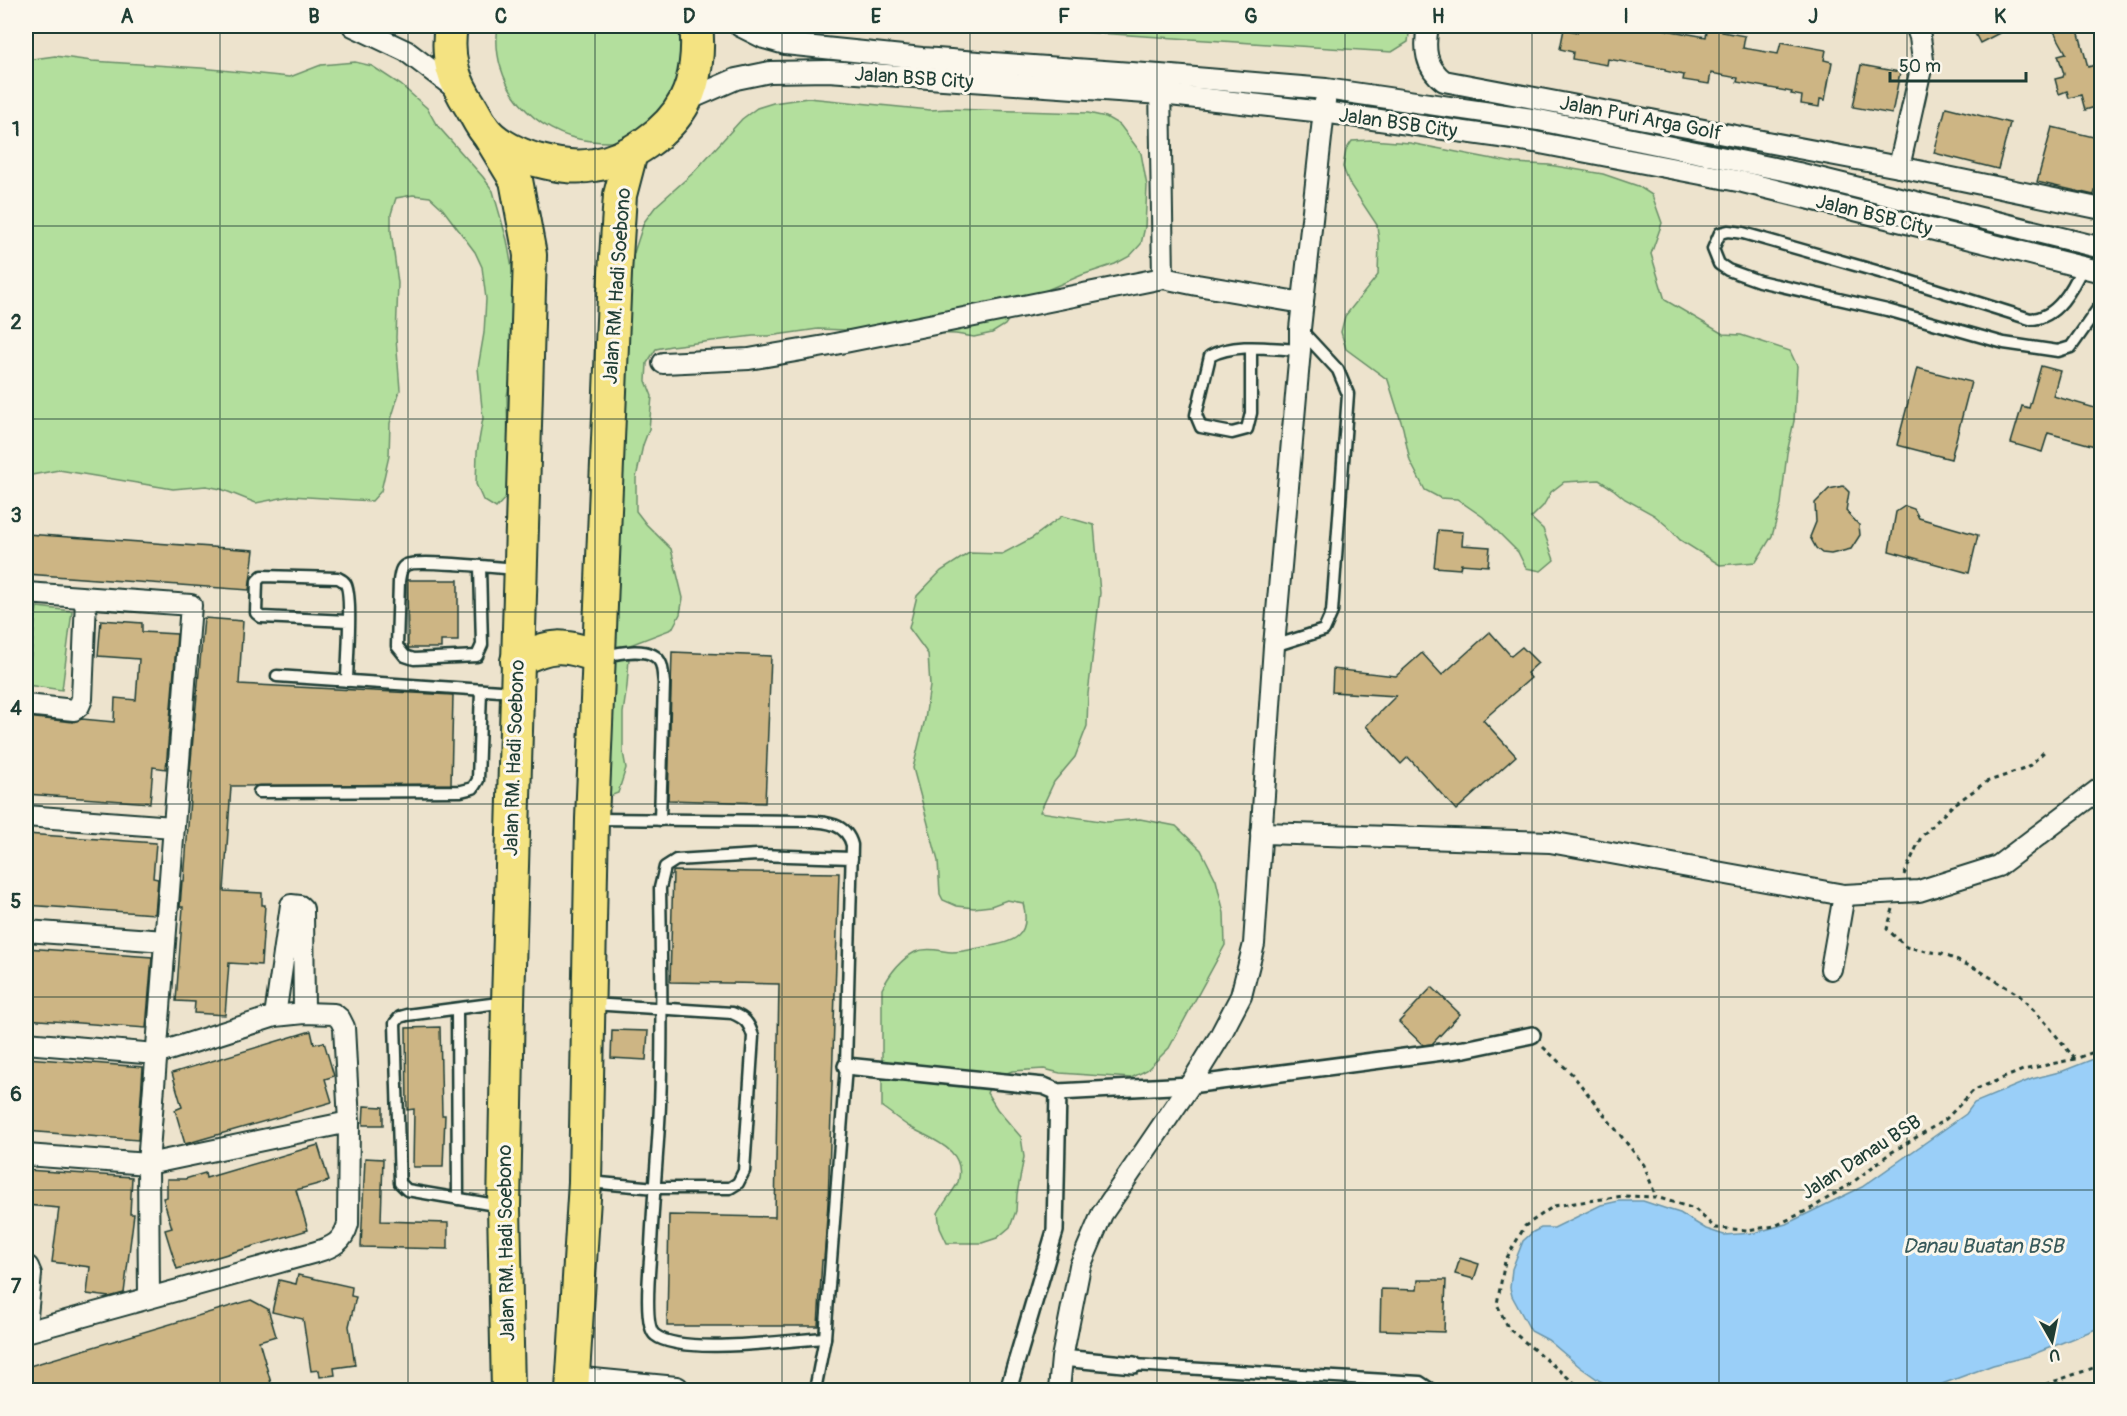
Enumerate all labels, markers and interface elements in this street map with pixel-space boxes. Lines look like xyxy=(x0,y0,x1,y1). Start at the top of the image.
text: A xyxy=(121,4,134,29)
text: B xyxy=(308,4,320,29)
text: C xyxy=(495,4,507,29)
text: D xyxy=(683,4,696,29)
text: E xyxy=(871,4,882,29)
text: F xyxy=(1058,4,1070,29)
text: G xyxy=(1244,4,1258,29)
text: H xyxy=(1432,4,1445,29)
text: I xyxy=(1623,4,1629,29)
text: J xyxy=(1808,4,1818,29)
text: K xyxy=(1994,4,2006,29)
scale bar xyxy=(1890,45,2026,83)
text: 50 m xyxy=(1899,55,1941,78)
street label: Jalan BSB City xyxy=(854,61,975,95)
street label: Jalan Puri Arga Golf xyxy=(1558,90,1724,146)
street label: Jalan BSB City xyxy=(1337,102,1459,144)
text: 1 xyxy=(12,117,20,142)
street label: Jalan RM. Hadi Soebono xyxy=(598,187,636,385)
street label: Jalan BSB City xyxy=(1813,188,1935,242)
text: 2 xyxy=(10,310,22,335)
text: 3 xyxy=(10,503,22,528)
street label: Jalan RM. Hadi Soebono xyxy=(498,659,530,857)
text: 4 xyxy=(10,696,22,721)
text: 5 xyxy=(11,889,22,914)
text: 6 xyxy=(10,1082,22,1107)
street label: Jalan Danau BSB xyxy=(1796,1109,1926,1205)
street label: Jalan RM. Hadi Soebono xyxy=(492,1144,520,1342)
water label: Danau Buatan BSB xyxy=(1903,1233,2065,1260)
text: 7 xyxy=(11,1274,22,1299)
north arrow xyxy=(2022,1311,2082,1371)
text: U xyxy=(2047,1344,2061,1366)

